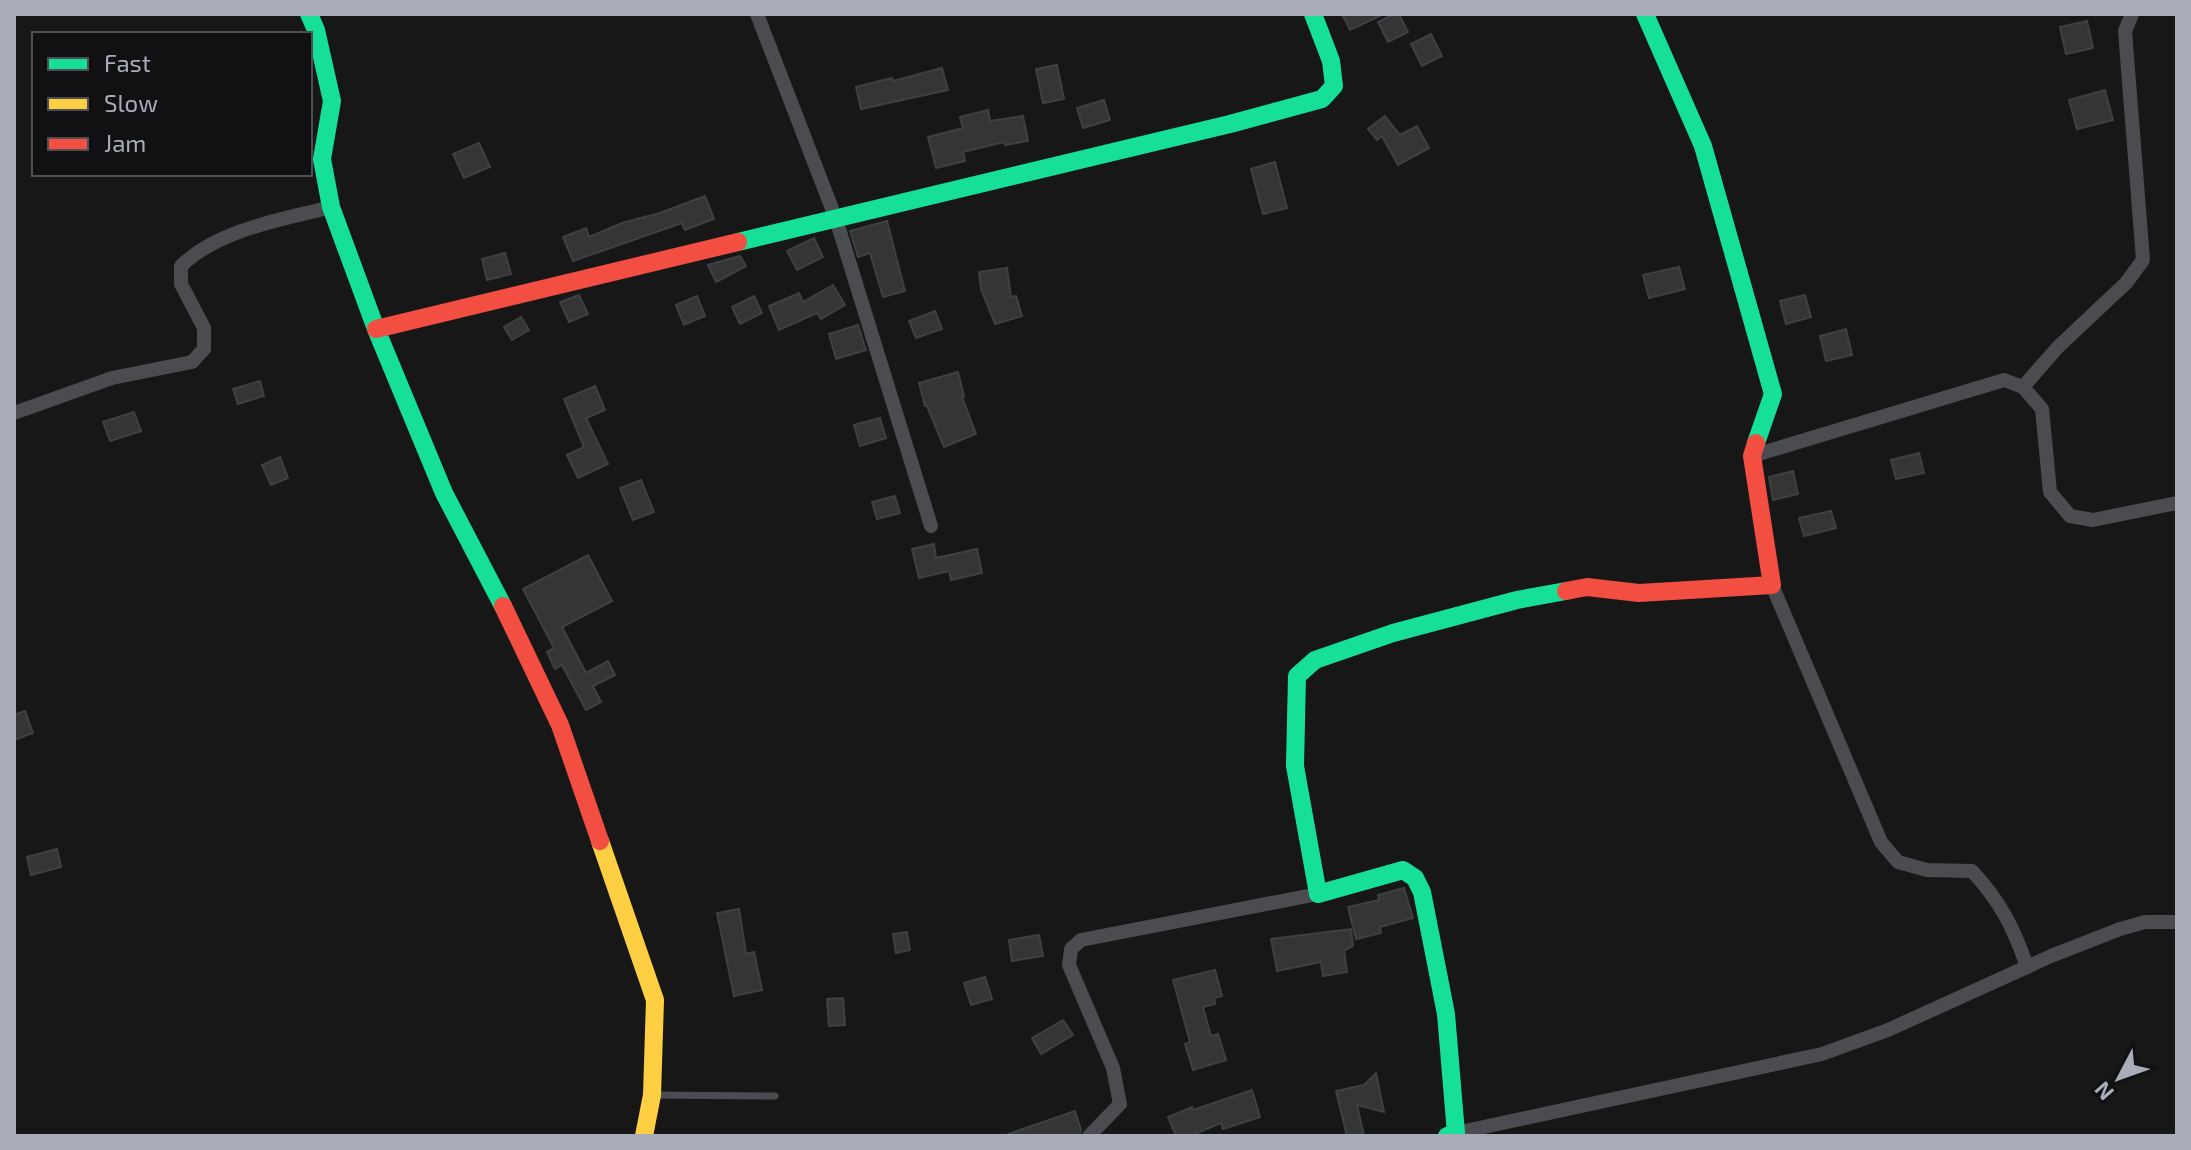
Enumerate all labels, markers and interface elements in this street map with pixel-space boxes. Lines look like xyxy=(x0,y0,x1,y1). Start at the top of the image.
legend xyxy=(32,32,312,176)
text: Fast xyxy=(104,48,151,77)
text: Slow xyxy=(104,88,158,117)
text: Jam xyxy=(104,128,146,157)
north arrow xyxy=(2079,1038,2159,1118)
text: N xyxy=(2088,1077,2118,1106)

